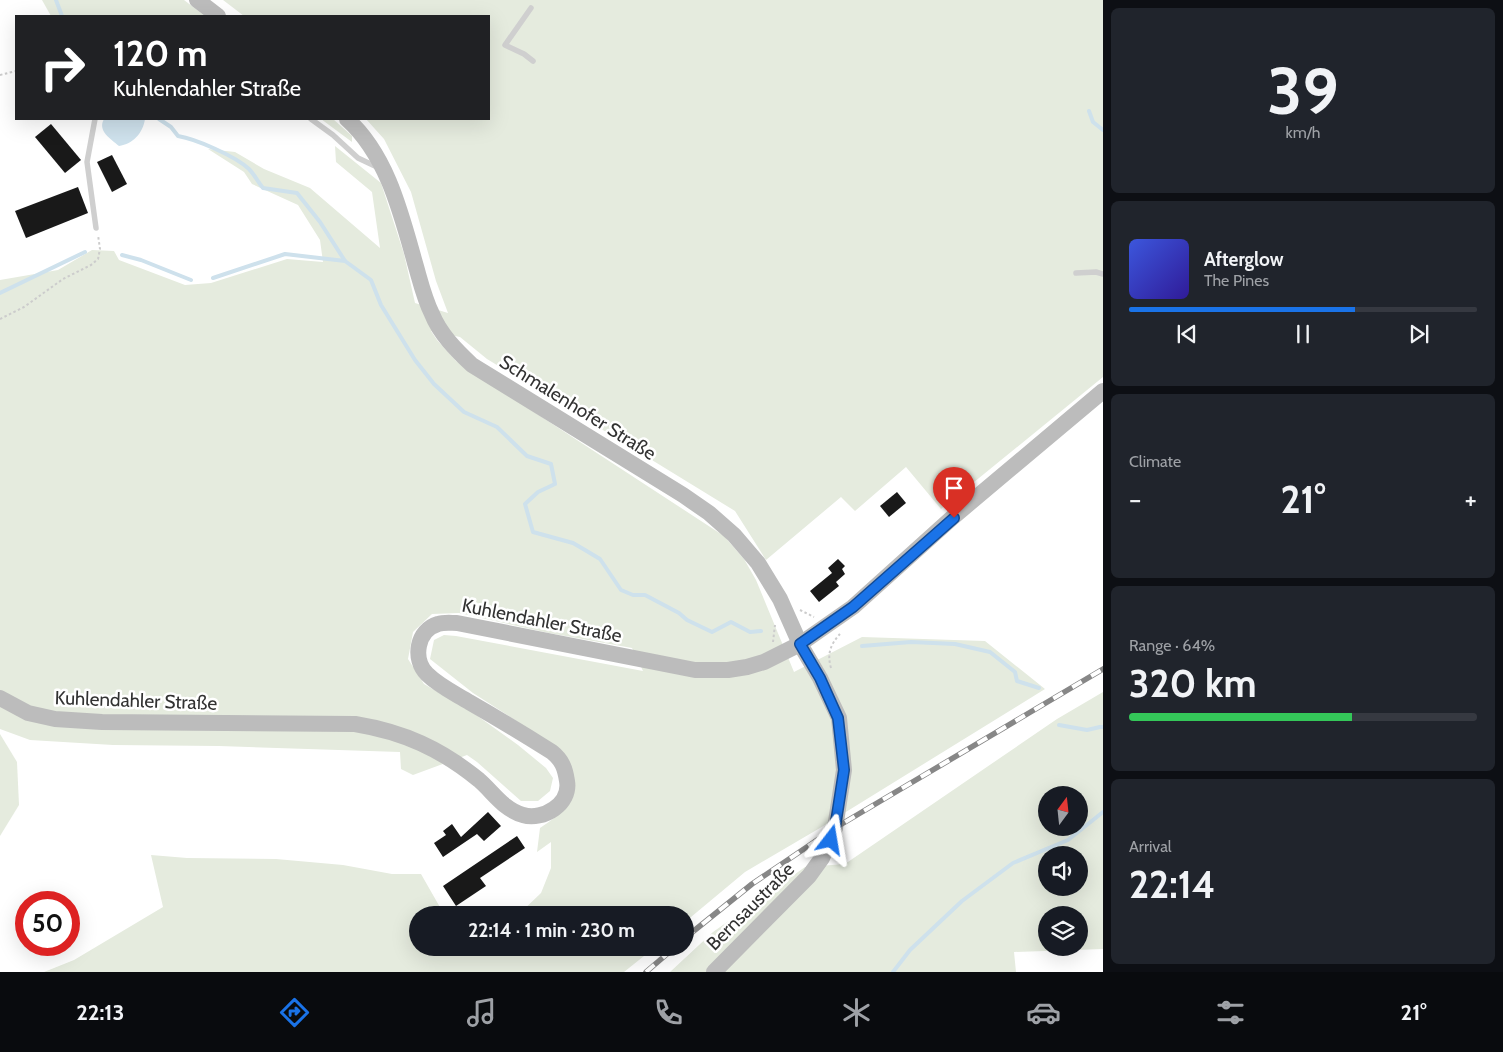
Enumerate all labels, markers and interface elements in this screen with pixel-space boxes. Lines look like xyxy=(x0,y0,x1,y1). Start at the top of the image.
text: 120 m xyxy=(113,32,207,75)
icon: right xyxy=(30,35,95,100)
text: 39 xyxy=(1267,51,1339,130)
text: Kuhlendahler Straße xyxy=(113,75,301,102)
text: km/h xyxy=(1285,123,1321,142)
text: Afterglow xyxy=(1204,248,1284,271)
text: The Pines xyxy=(1204,271,1269,290)
icon: previous xyxy=(1173,320,1201,348)
icon: pause xyxy=(1289,320,1317,348)
icon: next xyxy=(1405,320,1433,348)
street label: Schmalenhofer Straße xyxy=(495,350,660,465)
text: Climate xyxy=(1129,452,1181,471)
pin xyxy=(933,467,975,518)
icon: arrive xyxy=(940,474,968,502)
text: 21° xyxy=(1280,476,1326,523)
text: − xyxy=(1129,482,1141,516)
text: + xyxy=(1465,482,1477,516)
street label: Kuhlendahler Straße xyxy=(460,594,624,647)
text: Range · 64% xyxy=(1129,636,1215,655)
text: 320 km xyxy=(1129,660,1256,707)
street label: Kuhlendahler Straße xyxy=(54,686,218,715)
north arrow xyxy=(1038,786,1088,836)
map controls xyxy=(1038,786,1088,956)
position arrow xyxy=(804,813,856,865)
text: Arrival xyxy=(1129,837,1172,856)
button: sound xyxy=(1038,846,1088,896)
street label: Bernsaustraße xyxy=(702,858,799,955)
text: 22:14 xyxy=(1129,861,1215,908)
speed limit sign: 50 xyxy=(15,891,80,956)
button: layers xyxy=(1038,906,1088,956)
text: 22:14 · 1 min · 230 m xyxy=(468,919,635,942)
icon: directions xyxy=(277,995,312,1030)
icon: music xyxy=(464,995,499,1030)
icon: phone xyxy=(651,995,686,1030)
icon: climate xyxy=(839,995,874,1030)
icon: car xyxy=(1026,995,1061,1030)
icon: filters xyxy=(1213,995,1248,1030)
text: 22:13 xyxy=(76,999,124,1026)
text: 21° xyxy=(1401,999,1427,1026)

